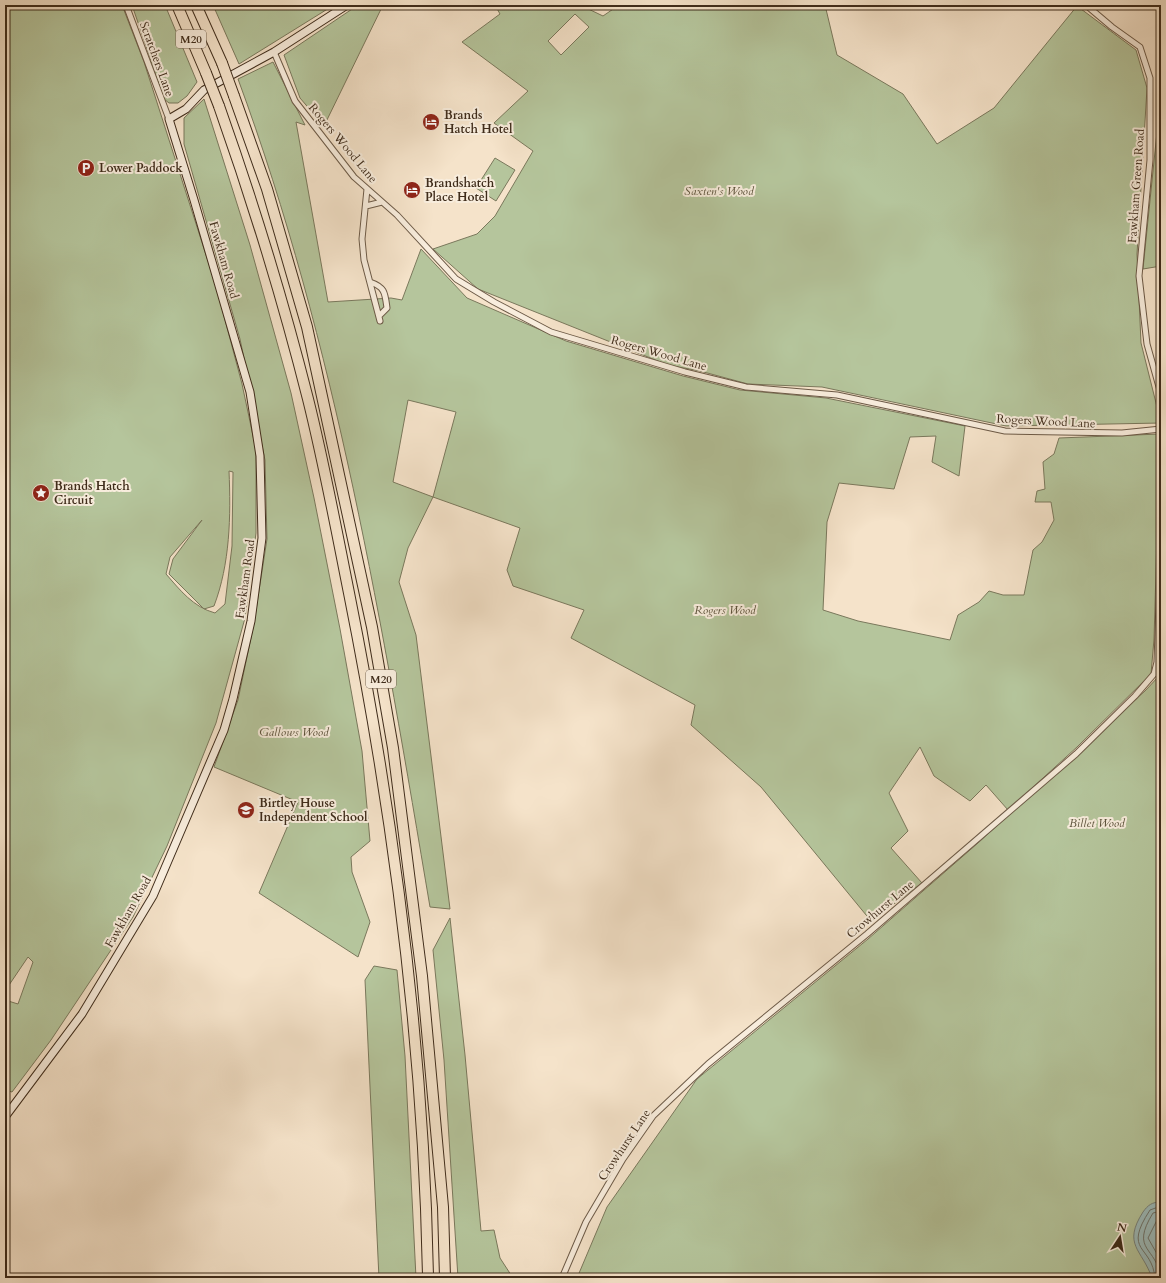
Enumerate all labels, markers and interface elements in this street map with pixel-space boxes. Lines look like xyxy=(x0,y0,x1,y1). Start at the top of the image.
street label: Scratchers Lane xyxy=(136,19,178,99)
road number: M20 xyxy=(176,30,206,48)
street label: Rogers Wood Lane xyxy=(305,100,381,186)
place label: Brands Hatch Hotel xyxy=(444,107,513,137)
hotel icon: Brands Hatch Hotel xyxy=(421,112,441,132)
street label: Fawkham Green Road xyxy=(1124,128,1148,244)
parking icon: Lower Paddock xyxy=(76,158,96,178)
place label: Lower Paddock xyxy=(99,160,183,176)
place label: Brandshatch Place Hotel xyxy=(425,175,495,205)
hotel icon: Brandshatch Place Hotel xyxy=(402,180,422,200)
park label: Saxten's Wood xyxy=(684,183,755,199)
street label: Fawkham Road xyxy=(205,220,243,301)
street label: Rogers Wood Lane xyxy=(609,332,709,374)
street label: Rogers Wood Lane xyxy=(996,410,1096,432)
place label: Brands Hatch Circuit xyxy=(54,478,130,508)
place icon: Brands Hatch Circuit xyxy=(31,483,51,503)
street label: Fawkham Road xyxy=(232,538,259,620)
park label: Rogers Wood xyxy=(694,602,757,618)
road number: M20 xyxy=(366,670,396,688)
park label: Gallows Wood xyxy=(259,724,330,740)
place label: Birtley House Independent School xyxy=(259,795,368,825)
school or university icon: Birtley House Independent School xyxy=(236,800,256,820)
park label: Billet Wood xyxy=(1069,815,1126,831)
street label: Fawkham Road xyxy=(101,873,155,950)
street label: Crowhurst Lane xyxy=(843,876,917,942)
street label: Crowhurst Lane xyxy=(594,1106,654,1184)
north arrow xyxy=(1100,1217,1140,1257)
text: N xyxy=(1116,1219,1129,1236)

